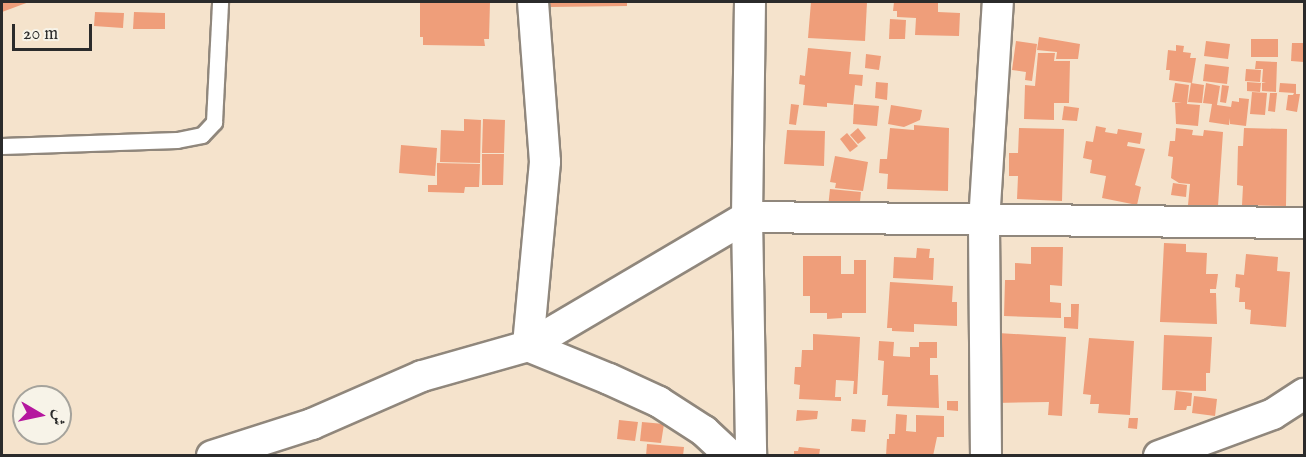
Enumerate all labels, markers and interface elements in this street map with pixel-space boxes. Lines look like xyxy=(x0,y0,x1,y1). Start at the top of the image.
scale bar xyxy=(15,12,94,50)
text: 20 m xyxy=(23,23,58,46)
north arrow xyxy=(12,385,72,445)
text: ش xyxy=(47,408,69,427)

